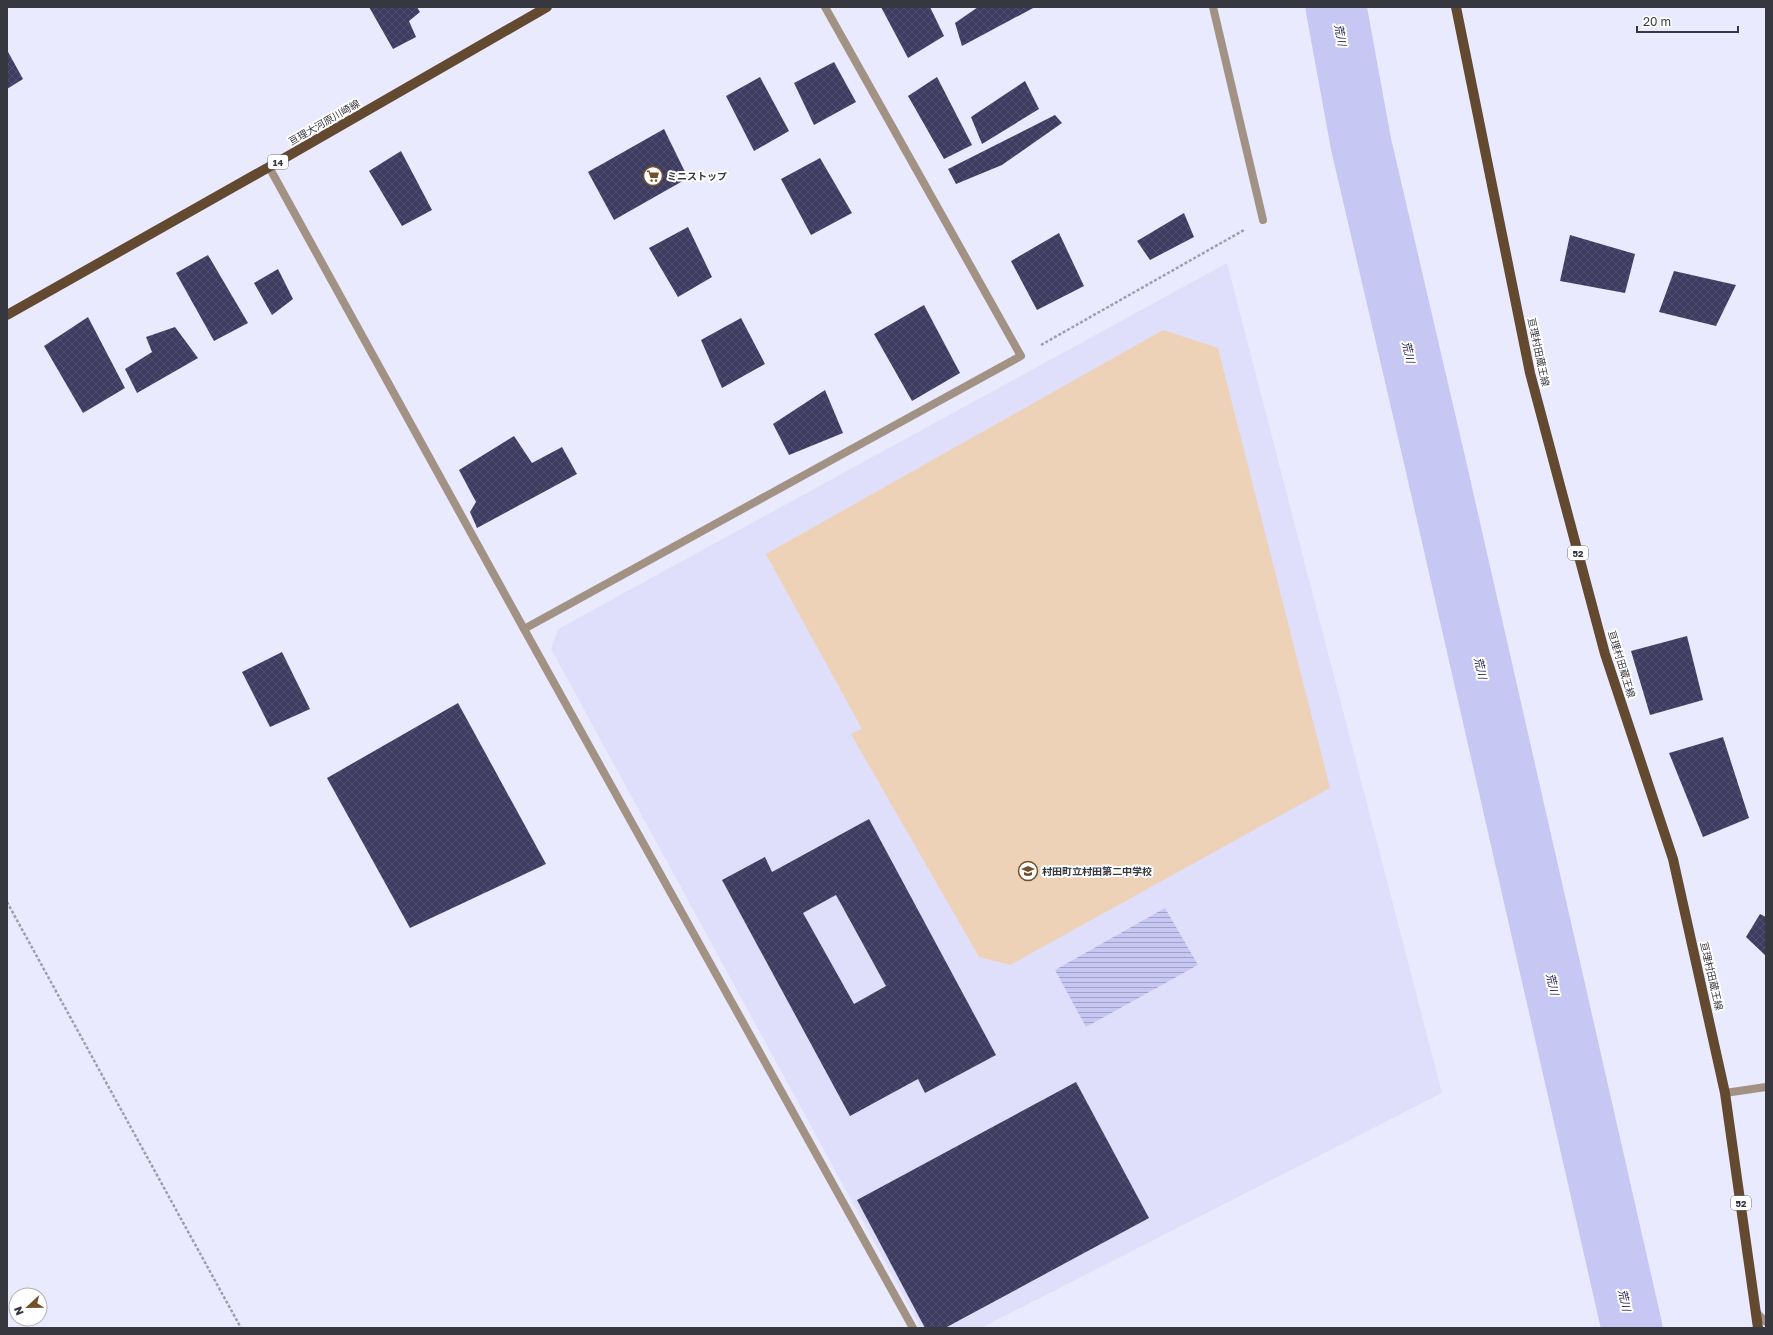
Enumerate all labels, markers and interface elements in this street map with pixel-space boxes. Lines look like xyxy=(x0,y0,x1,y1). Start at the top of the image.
scale bar xyxy=(1637,8,1738,34)
text: 20 m xyxy=(1643,14,1671,29)
water label: 荒川 xyxy=(1333,23,1350,48)
street label: 亘理大河原川崎線 xyxy=(286,97,362,147)
road number: 14 xyxy=(268,155,288,169)
supermarket icon: ミニストップ xyxy=(642,165,664,187)
place label: ミニストップ xyxy=(667,170,727,182)
street label: 亘理村田蔵王線 xyxy=(1526,317,1552,387)
water label: 荒川 xyxy=(1400,340,1418,365)
road number: 52 xyxy=(1568,546,1588,560)
street label: 亘理村田蔵王線 xyxy=(1606,629,1638,699)
water label: 荒川 xyxy=(1472,656,1490,681)
school or university icon: 村田町立村田第二中学校 xyxy=(1017,860,1039,882)
place label: 村田町立村田第二中学校 xyxy=(1042,865,1152,877)
street label: 亘理村田蔵王線 xyxy=(1698,941,1726,1011)
water label: 荒川 xyxy=(1544,972,1562,997)
road number: 52 xyxy=(1731,1196,1751,1210)
north arrow xyxy=(8,1287,48,1327)
water label: 荒川 xyxy=(1616,1288,1634,1313)
text: N xyxy=(11,1305,26,1317)

